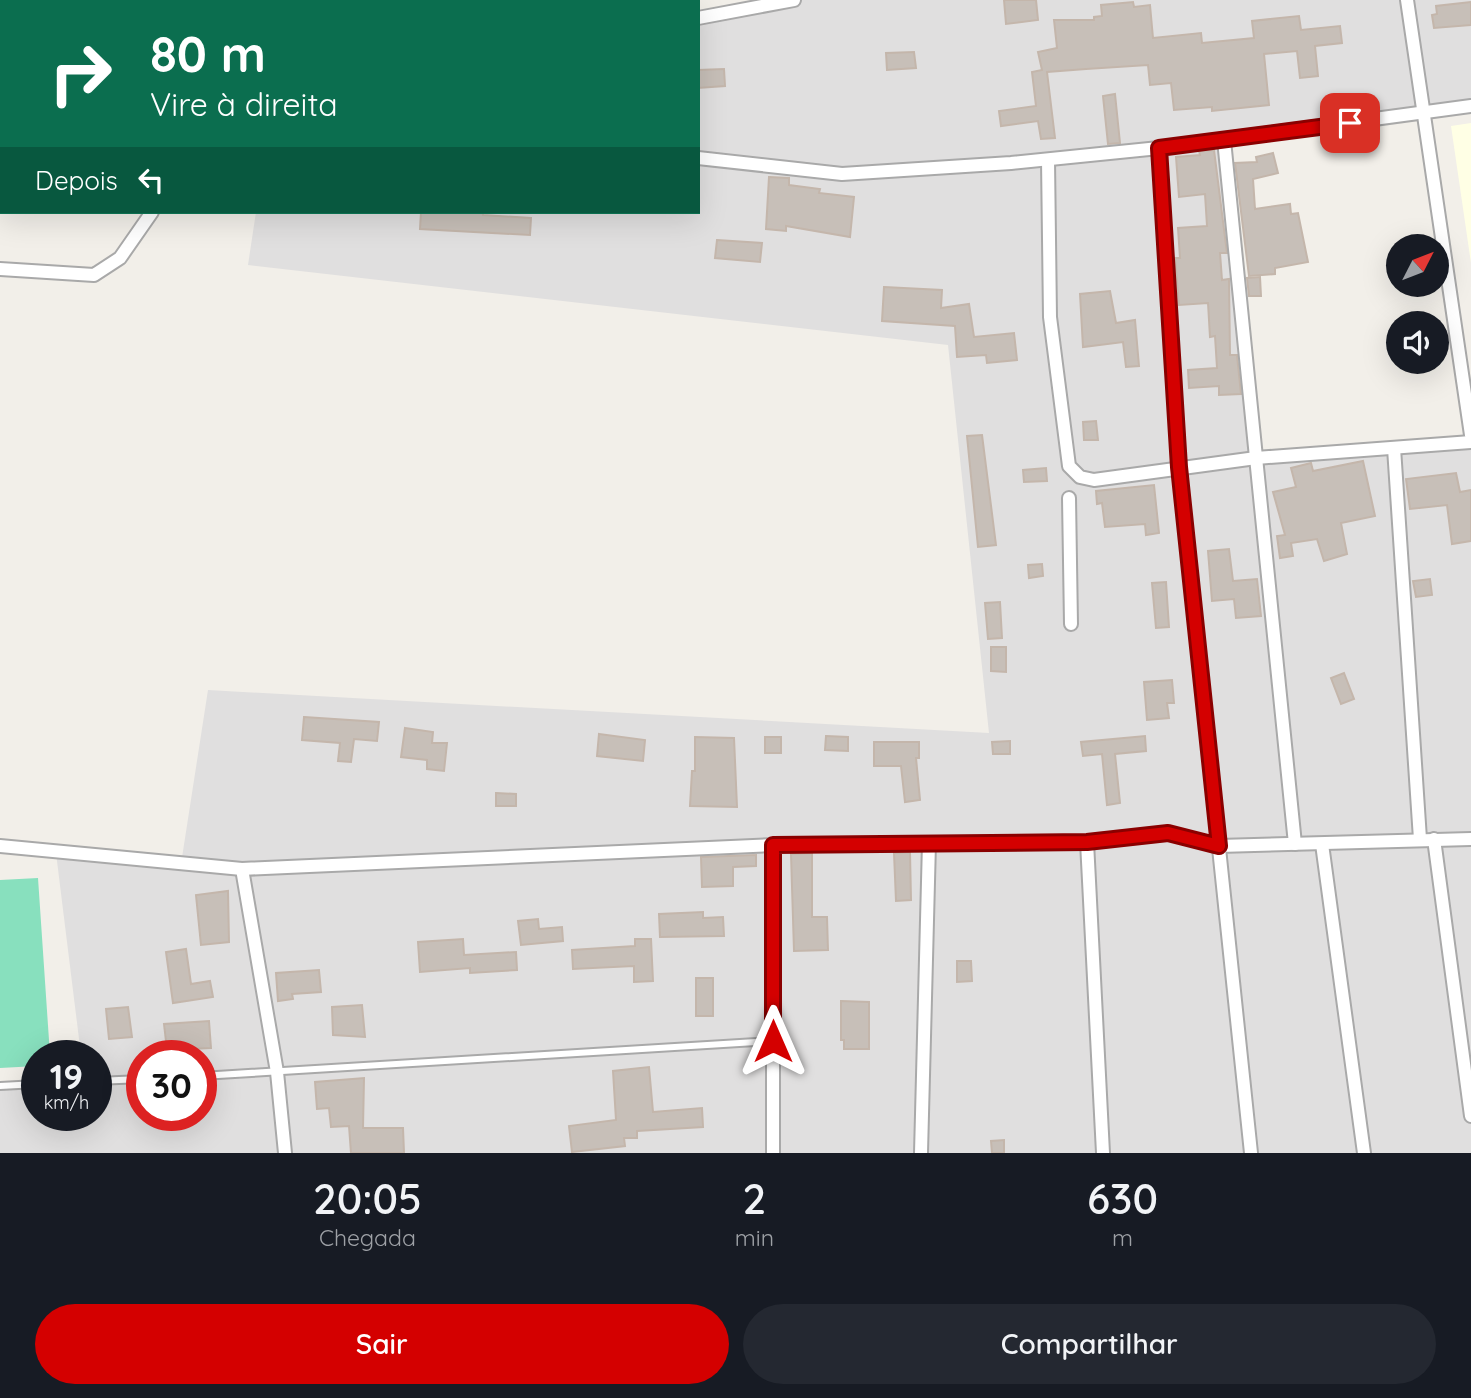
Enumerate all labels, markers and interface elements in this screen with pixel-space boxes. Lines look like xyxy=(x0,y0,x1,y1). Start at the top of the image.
text: 80 m xyxy=(150,23,266,84)
icon: right xyxy=(35,28,126,119)
text: Vire à direita xyxy=(150,84,338,124)
pin xyxy=(1320,93,1380,153)
icon: arrive xyxy=(1331,104,1369,142)
icon: left xyxy=(132,161,170,199)
text: Depois xyxy=(35,164,118,197)
north arrow xyxy=(1386,234,1449,298)
map controls xyxy=(1386,234,1449,374)
button: sound xyxy=(1386,311,1449,374)
position arrow xyxy=(736,1004,810,1078)
speed limit sign: 30 xyxy=(126,1040,217,1131)
text: 19 xyxy=(50,1054,83,1098)
text: km/h xyxy=(44,1091,89,1114)
text: 20:05 xyxy=(313,1172,422,1225)
text: 2 xyxy=(743,1172,766,1225)
text: 630 xyxy=(1087,1172,1158,1225)
text: Chegada xyxy=(319,1223,416,1252)
text: min xyxy=(735,1223,774,1252)
text: m xyxy=(1112,1223,1133,1252)
button: Sair xyxy=(35,1304,729,1384)
button: Compartilhar xyxy=(743,1304,1436,1384)

